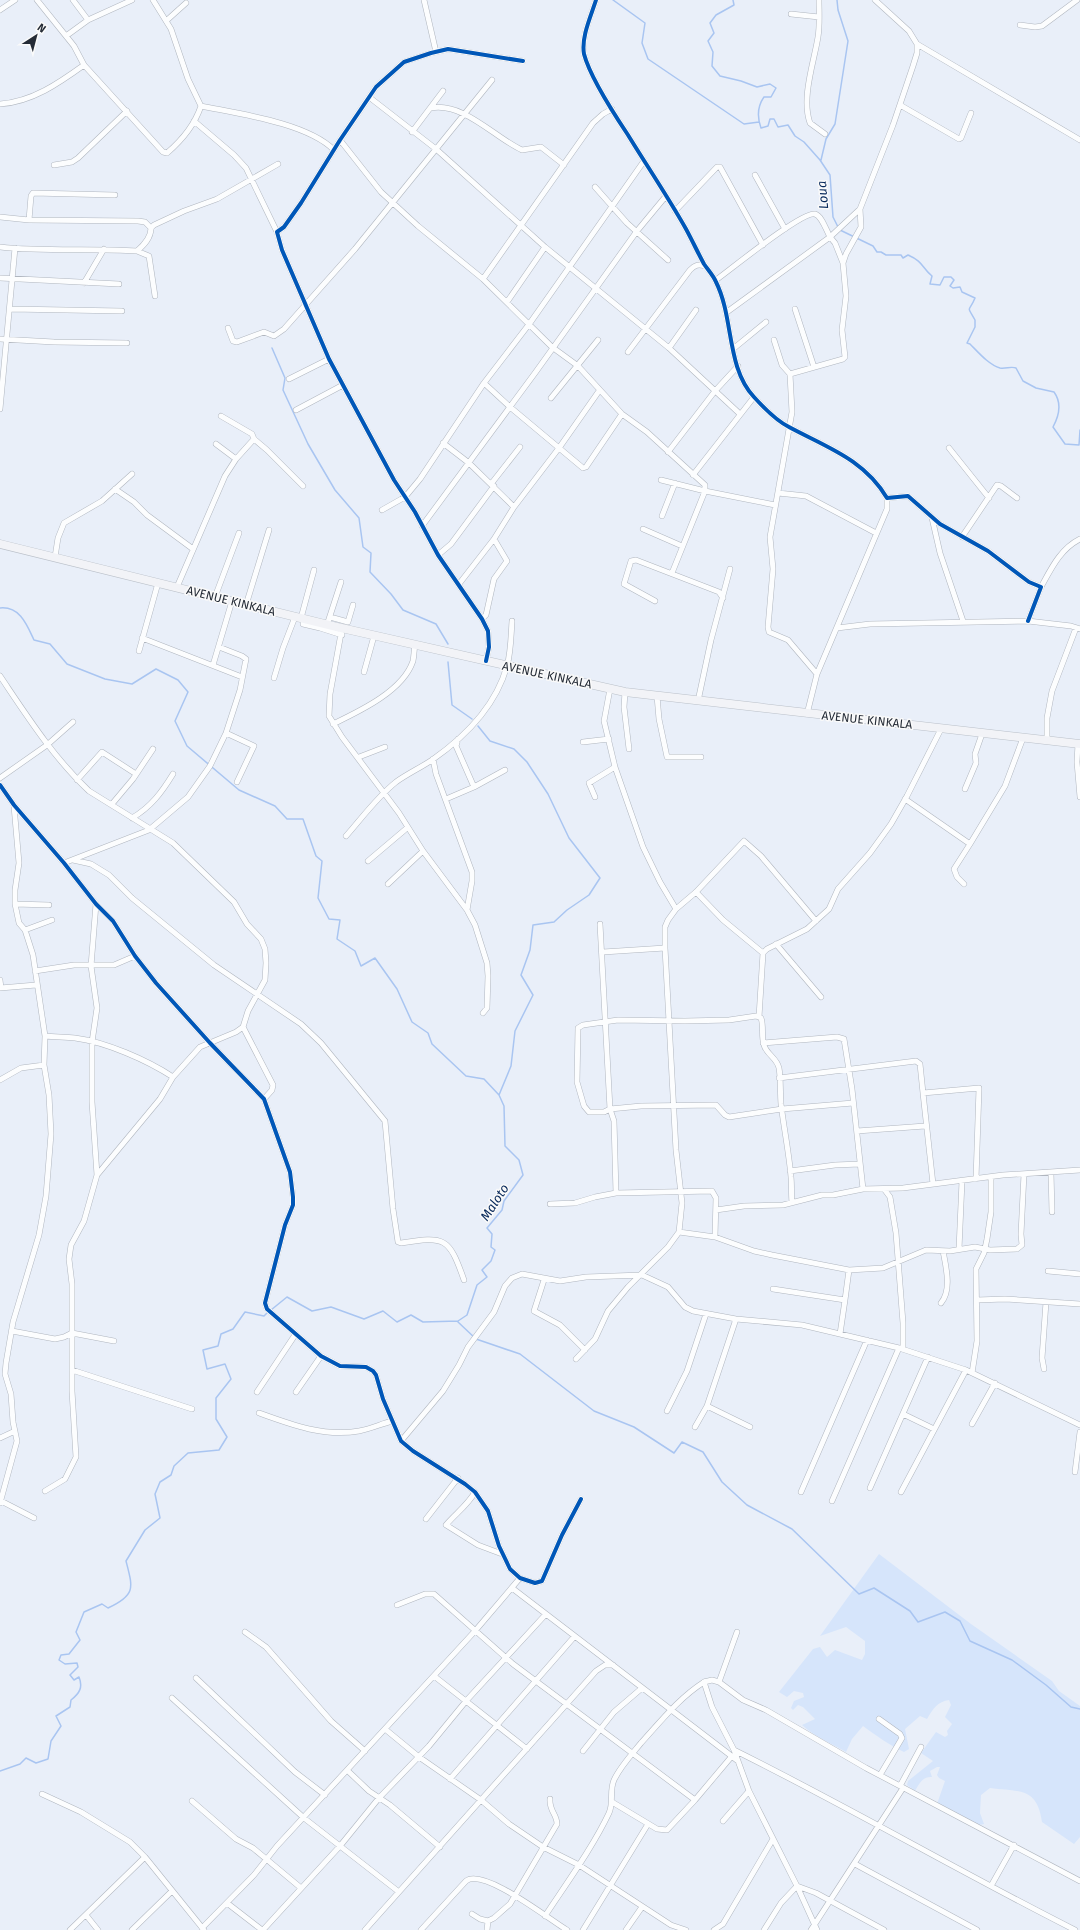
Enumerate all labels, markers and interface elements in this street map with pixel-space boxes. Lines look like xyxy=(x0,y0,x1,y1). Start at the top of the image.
north arrow xyxy=(16,16,56,56)
text: N xyxy=(35,21,48,36)
water label: Loua xyxy=(814,180,831,210)
street label: AVENUE KINKALA xyxy=(185,583,277,619)
street label: AVENUE KINKALA xyxy=(501,659,593,691)
street label: AVENUE KINKALA xyxy=(821,708,913,732)
water label: Maloto xyxy=(477,1181,512,1223)

